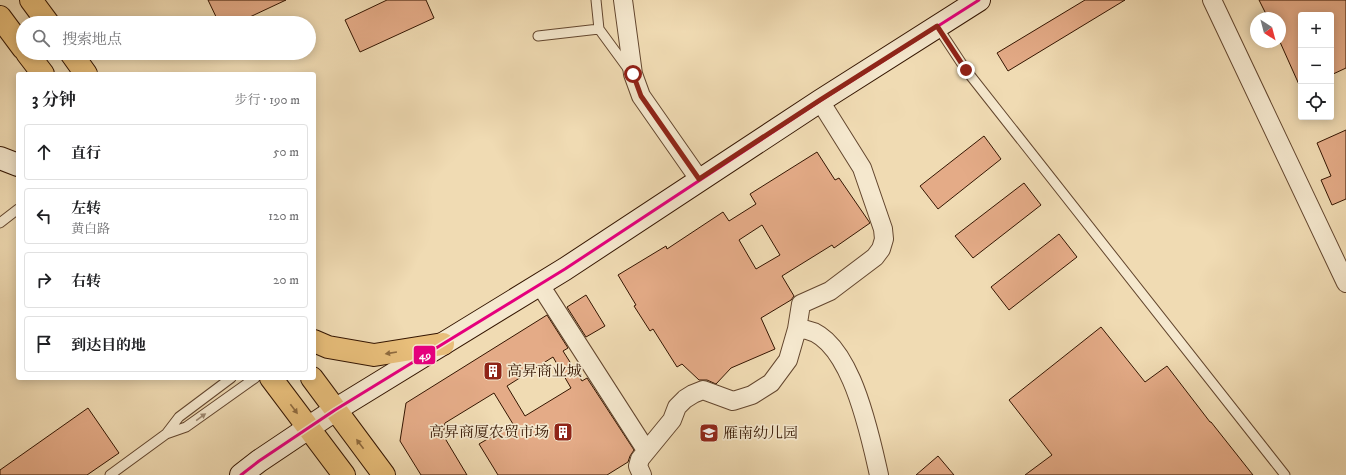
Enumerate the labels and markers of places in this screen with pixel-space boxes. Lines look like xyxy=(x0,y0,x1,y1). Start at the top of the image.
building icon: 高昇商业城 xyxy=(482,360,504,382)
place label: 高昇商业城 xyxy=(507,362,582,381)
building icon: 高昇商厦农贸市场 xyxy=(552,421,574,443)
school or university icon: 雁南幼儿园 xyxy=(698,422,720,444)
place label: 高昇商厦农贸市场 xyxy=(429,423,549,442)
place label: 雁南幼儿园 xyxy=(723,424,798,443)

